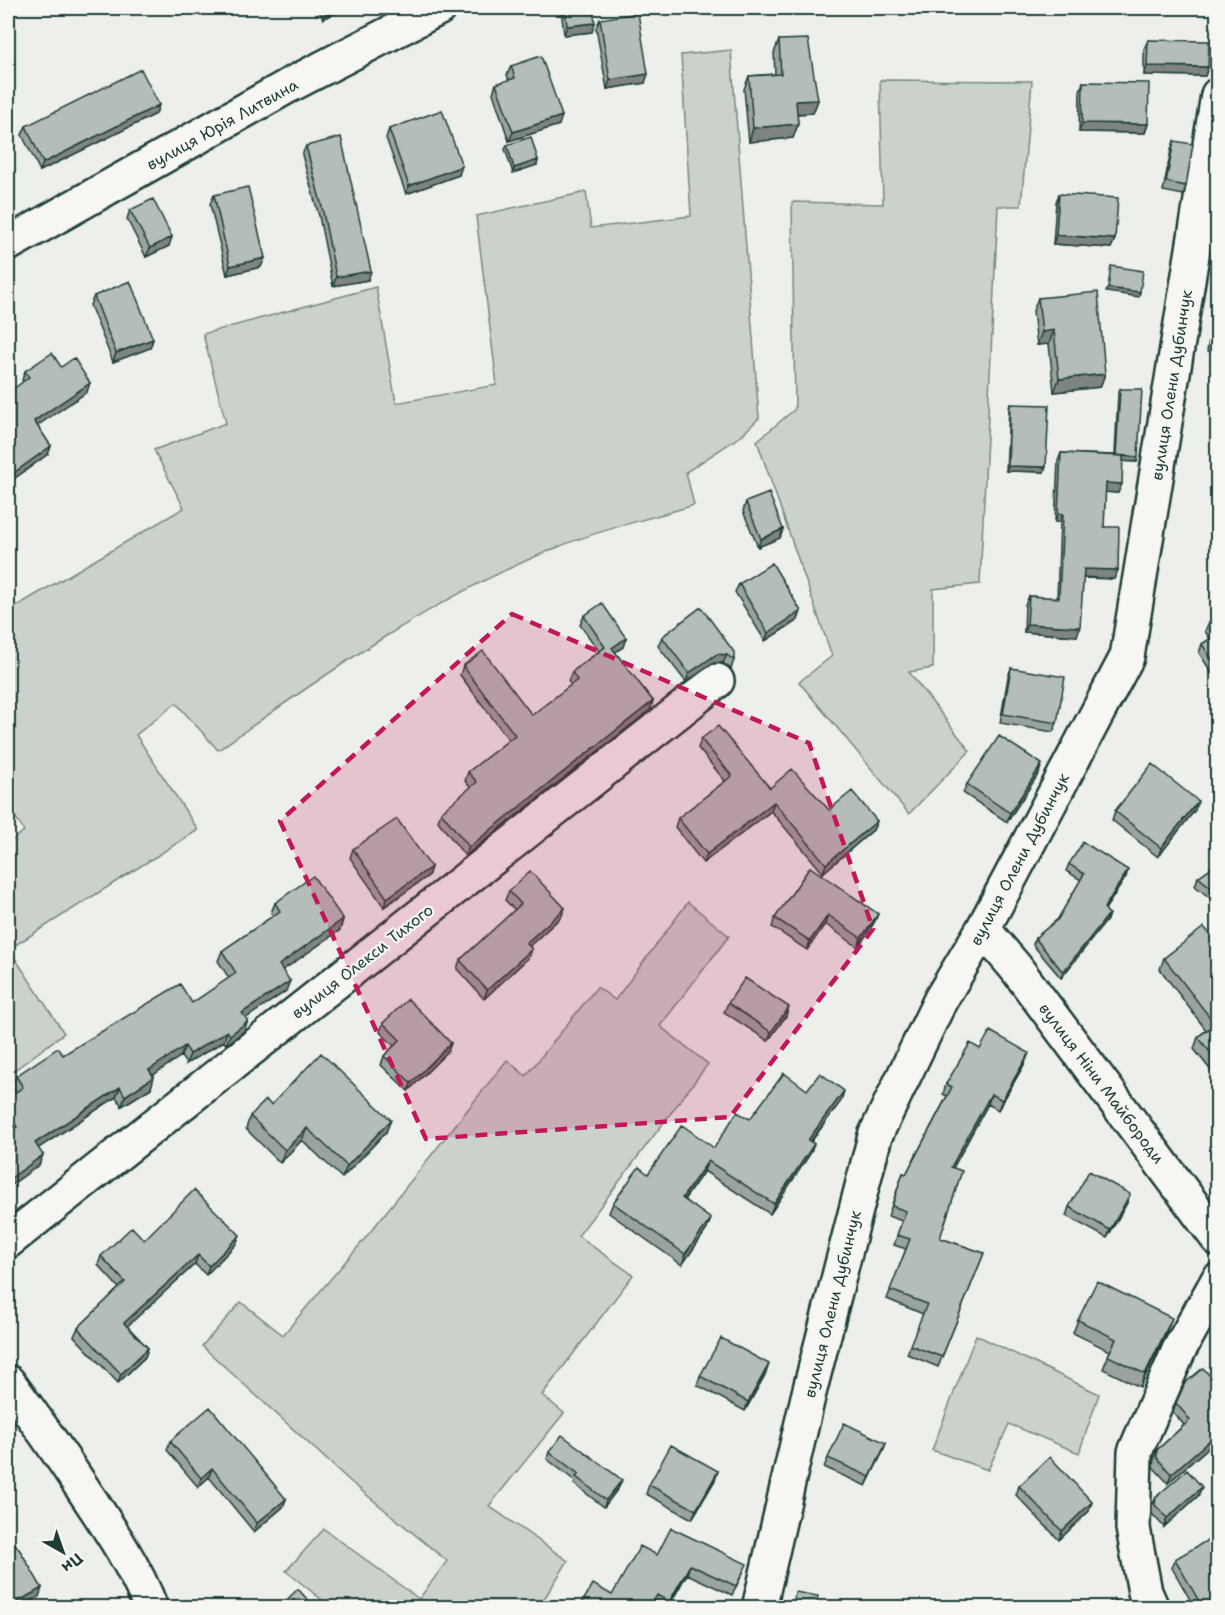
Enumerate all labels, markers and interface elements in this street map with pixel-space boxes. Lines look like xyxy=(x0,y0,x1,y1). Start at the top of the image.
street label: вулиця Юрія Литвина xyxy=(143,74,302,175)
street label: вулиця Олени Дубинчук xyxy=(1146,288,1197,482)
street label: вулиця Олени Дубинчук xyxy=(965,769,1074,949)
street label: вулиця Олекси Тихого xyxy=(287,899,438,1023)
street label: вулиця Ніни Майбороди xyxy=(1034,999,1169,1168)
street label: вулиця Олени Дубинчук xyxy=(799,1208,866,1400)
north arrow xyxy=(33,1522,93,1582)
text: Пн xyxy=(57,1548,87,1578)

